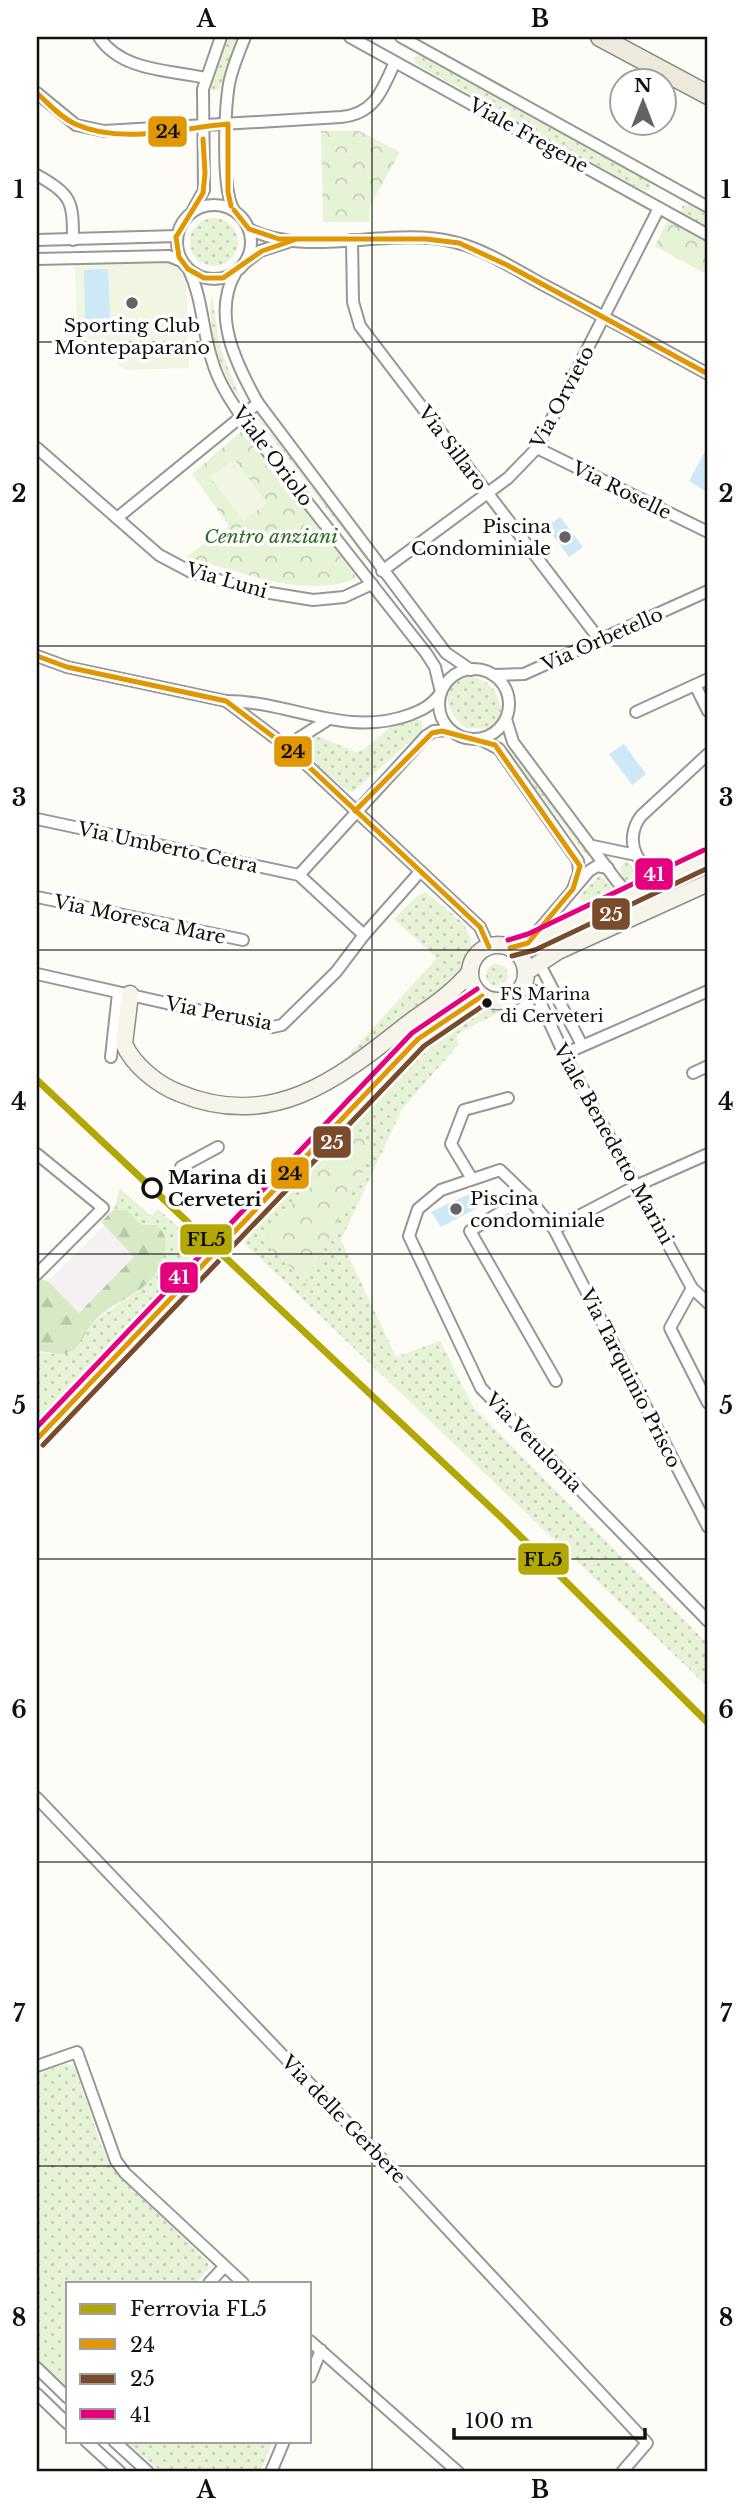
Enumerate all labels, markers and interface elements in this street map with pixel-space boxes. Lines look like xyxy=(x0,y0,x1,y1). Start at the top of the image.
text: A xyxy=(196,5,217,33)
text: B xyxy=(531,5,549,33)
north arrow xyxy=(608,66,678,136)
text: N xyxy=(634,74,652,97)
street label: Viale Fregene xyxy=(464,93,592,178)
line badge: 24 xyxy=(147,115,188,148)
text: 24 xyxy=(156,120,181,143)
text: 1 xyxy=(14,176,24,204)
text: 1 xyxy=(721,176,731,204)
marker: Sporting Club Montepaparano xyxy=(124,295,140,311)
place label: Sporting Club Montepaparano xyxy=(54,314,210,359)
street label: Via Orvieto xyxy=(525,342,599,453)
street label: Viale Oriolo xyxy=(227,401,318,511)
street label: Via Sillaro xyxy=(413,401,492,495)
street label: Via Roselle xyxy=(568,456,675,524)
text: 2 xyxy=(12,480,26,508)
text: 2 xyxy=(719,480,733,508)
place label: Piscina Condominiale xyxy=(411,515,551,560)
park label: Centro anziani xyxy=(204,525,338,548)
marker: Piscina Condominiale xyxy=(557,529,573,545)
street label: Via Luni xyxy=(183,558,270,603)
street label: Via Orbetello xyxy=(537,602,666,677)
line badge: 24 xyxy=(273,735,313,768)
text: 24 xyxy=(281,740,306,763)
text: 3 xyxy=(12,784,26,812)
text: 3 xyxy=(719,784,733,812)
street label: Via Umberto Cetra xyxy=(75,817,260,878)
line badge: 41 xyxy=(634,857,674,891)
text: 41 xyxy=(644,863,664,886)
street label: Via Moresca Mare xyxy=(51,890,228,949)
line badge: 25 xyxy=(591,897,631,931)
text: 25 xyxy=(599,903,623,926)
place label: FS Marina di Cerveteri xyxy=(500,984,604,1027)
street label: Via Perusia xyxy=(163,992,274,1035)
marker: FS Marina di Cerveteri xyxy=(480,996,494,1010)
street label: Viale Benedetto Marini xyxy=(548,1039,679,1249)
text: 4 xyxy=(11,1088,27,1116)
text: 4 xyxy=(718,1088,734,1116)
line badge: 25 xyxy=(312,1125,352,1159)
text: 25 xyxy=(320,1131,344,1154)
line badge: 24 xyxy=(270,1156,310,1190)
text: 24 xyxy=(278,1162,303,1185)
place label: Marina di Cerveteri xyxy=(168,1166,267,1211)
marker: Marina di Cerveteri xyxy=(142,1178,162,1198)
place label: Piscina condominiale xyxy=(470,1187,605,1232)
marker: Piscina condominiale xyxy=(448,1201,464,1217)
line badge: FL5 xyxy=(179,1223,233,1256)
text: FL5 xyxy=(187,1228,225,1251)
line badge: 41 xyxy=(159,1261,199,1294)
text: 41 xyxy=(169,1266,189,1289)
street label: Via Tarquinio Prisco xyxy=(575,1284,686,1472)
street label: Via Vetulonia xyxy=(480,1387,587,1497)
text: 5 xyxy=(12,1392,26,1420)
text: 5 xyxy=(719,1392,733,1420)
line badge: FL5 xyxy=(517,1542,570,1576)
text: FL5 xyxy=(524,1548,562,1571)
text: 6 xyxy=(11,1696,27,1724)
text: 6 xyxy=(718,1696,734,1724)
text: 7 xyxy=(13,2000,26,2028)
text: 7 xyxy=(720,2000,733,2028)
street label: Via delle Gerbere xyxy=(276,2050,411,2188)
legend xyxy=(66,2282,312,2442)
text: Ferrovia FL5 xyxy=(130,2296,267,2322)
text: 8 xyxy=(12,2304,26,2332)
text: 8 xyxy=(719,2304,733,2332)
text: 24 xyxy=(130,2332,155,2358)
text: 25 xyxy=(130,2366,155,2392)
scale bar xyxy=(454,2397,645,2441)
text: 41 xyxy=(130,2402,152,2428)
text: 100 m xyxy=(465,2408,533,2434)
text: A xyxy=(196,2476,217,2504)
text: B xyxy=(531,2476,549,2504)

